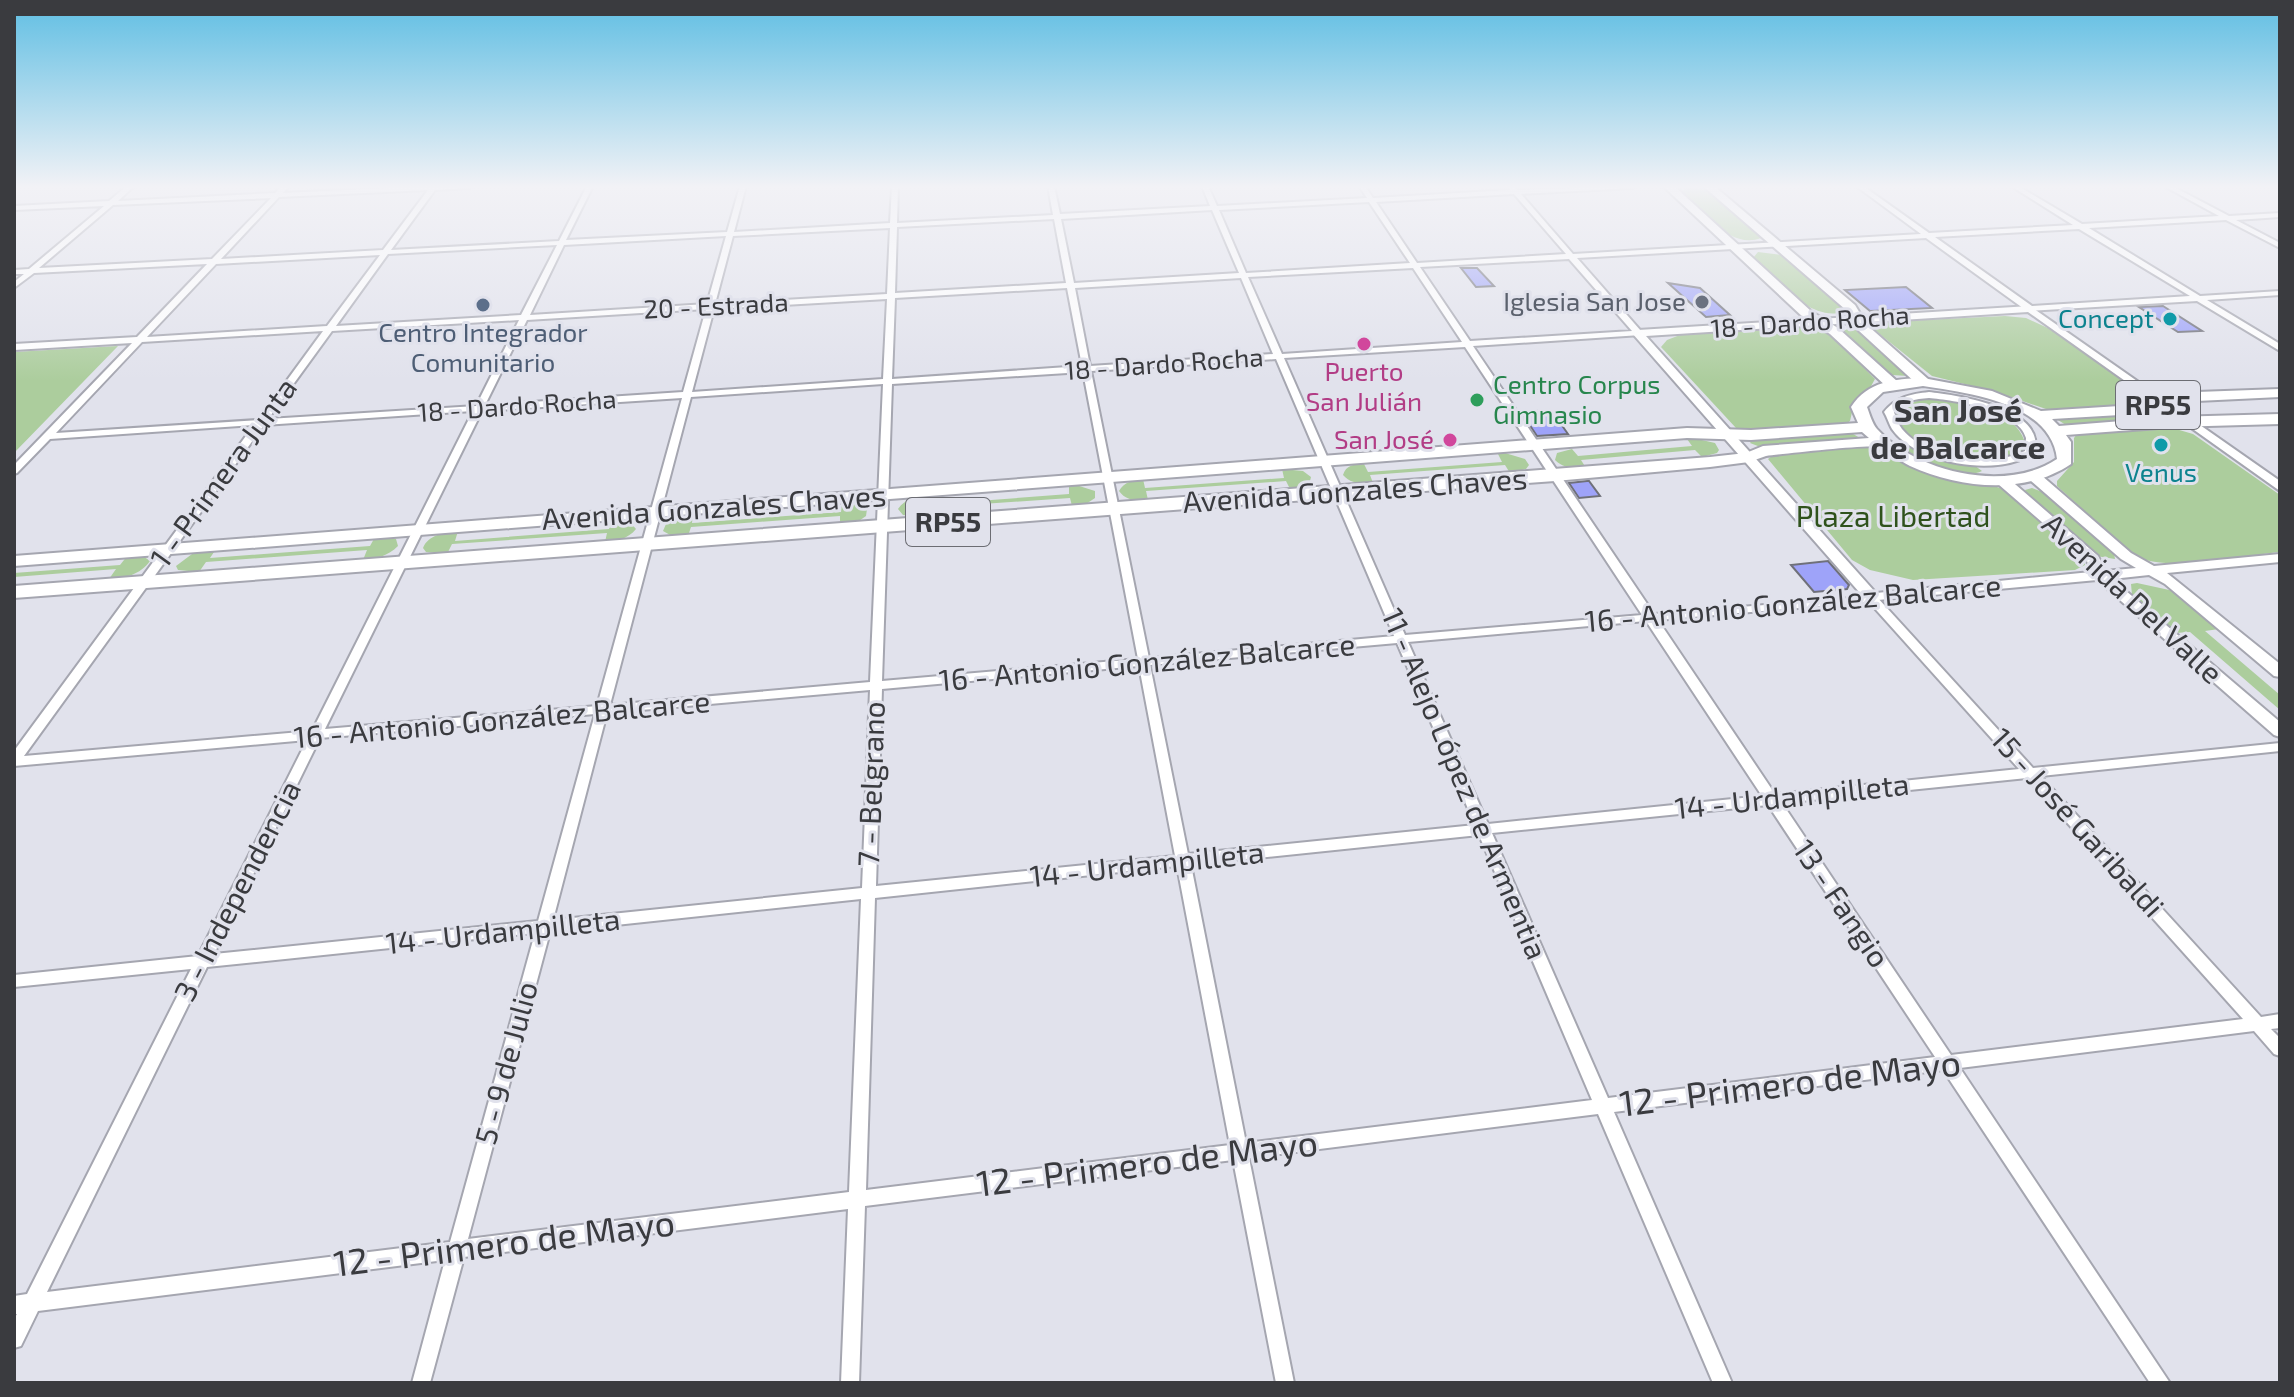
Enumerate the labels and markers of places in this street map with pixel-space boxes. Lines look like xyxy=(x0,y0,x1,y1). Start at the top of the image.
place label: Iglesia San Jose xyxy=(1503,285,1686,316)
marker: Iglesia San Jose xyxy=(1693,293,1711,311)
marker: Centro Integrador Comunitario xyxy=(474,296,492,314)
place label: Concept xyxy=(2058,302,2154,333)
marker: Concept xyxy=(2161,310,2179,328)
place label: Centro Integrador Comunitario xyxy=(378,316,588,377)
marker: Puerto San Julián xyxy=(1355,335,1373,353)
place label: Puerto San Julián xyxy=(1306,355,1422,416)
place label: Centro Corpus Gimnasio xyxy=(1493,368,1661,429)
marker: Centro Corpus Gimnasio xyxy=(1468,391,1486,409)
place label: San José xyxy=(1334,423,1434,454)
marker: San José xyxy=(1441,431,1459,449)
marker: Venus xyxy=(2152,436,2170,454)
place label: Venus xyxy=(2125,456,2197,487)

